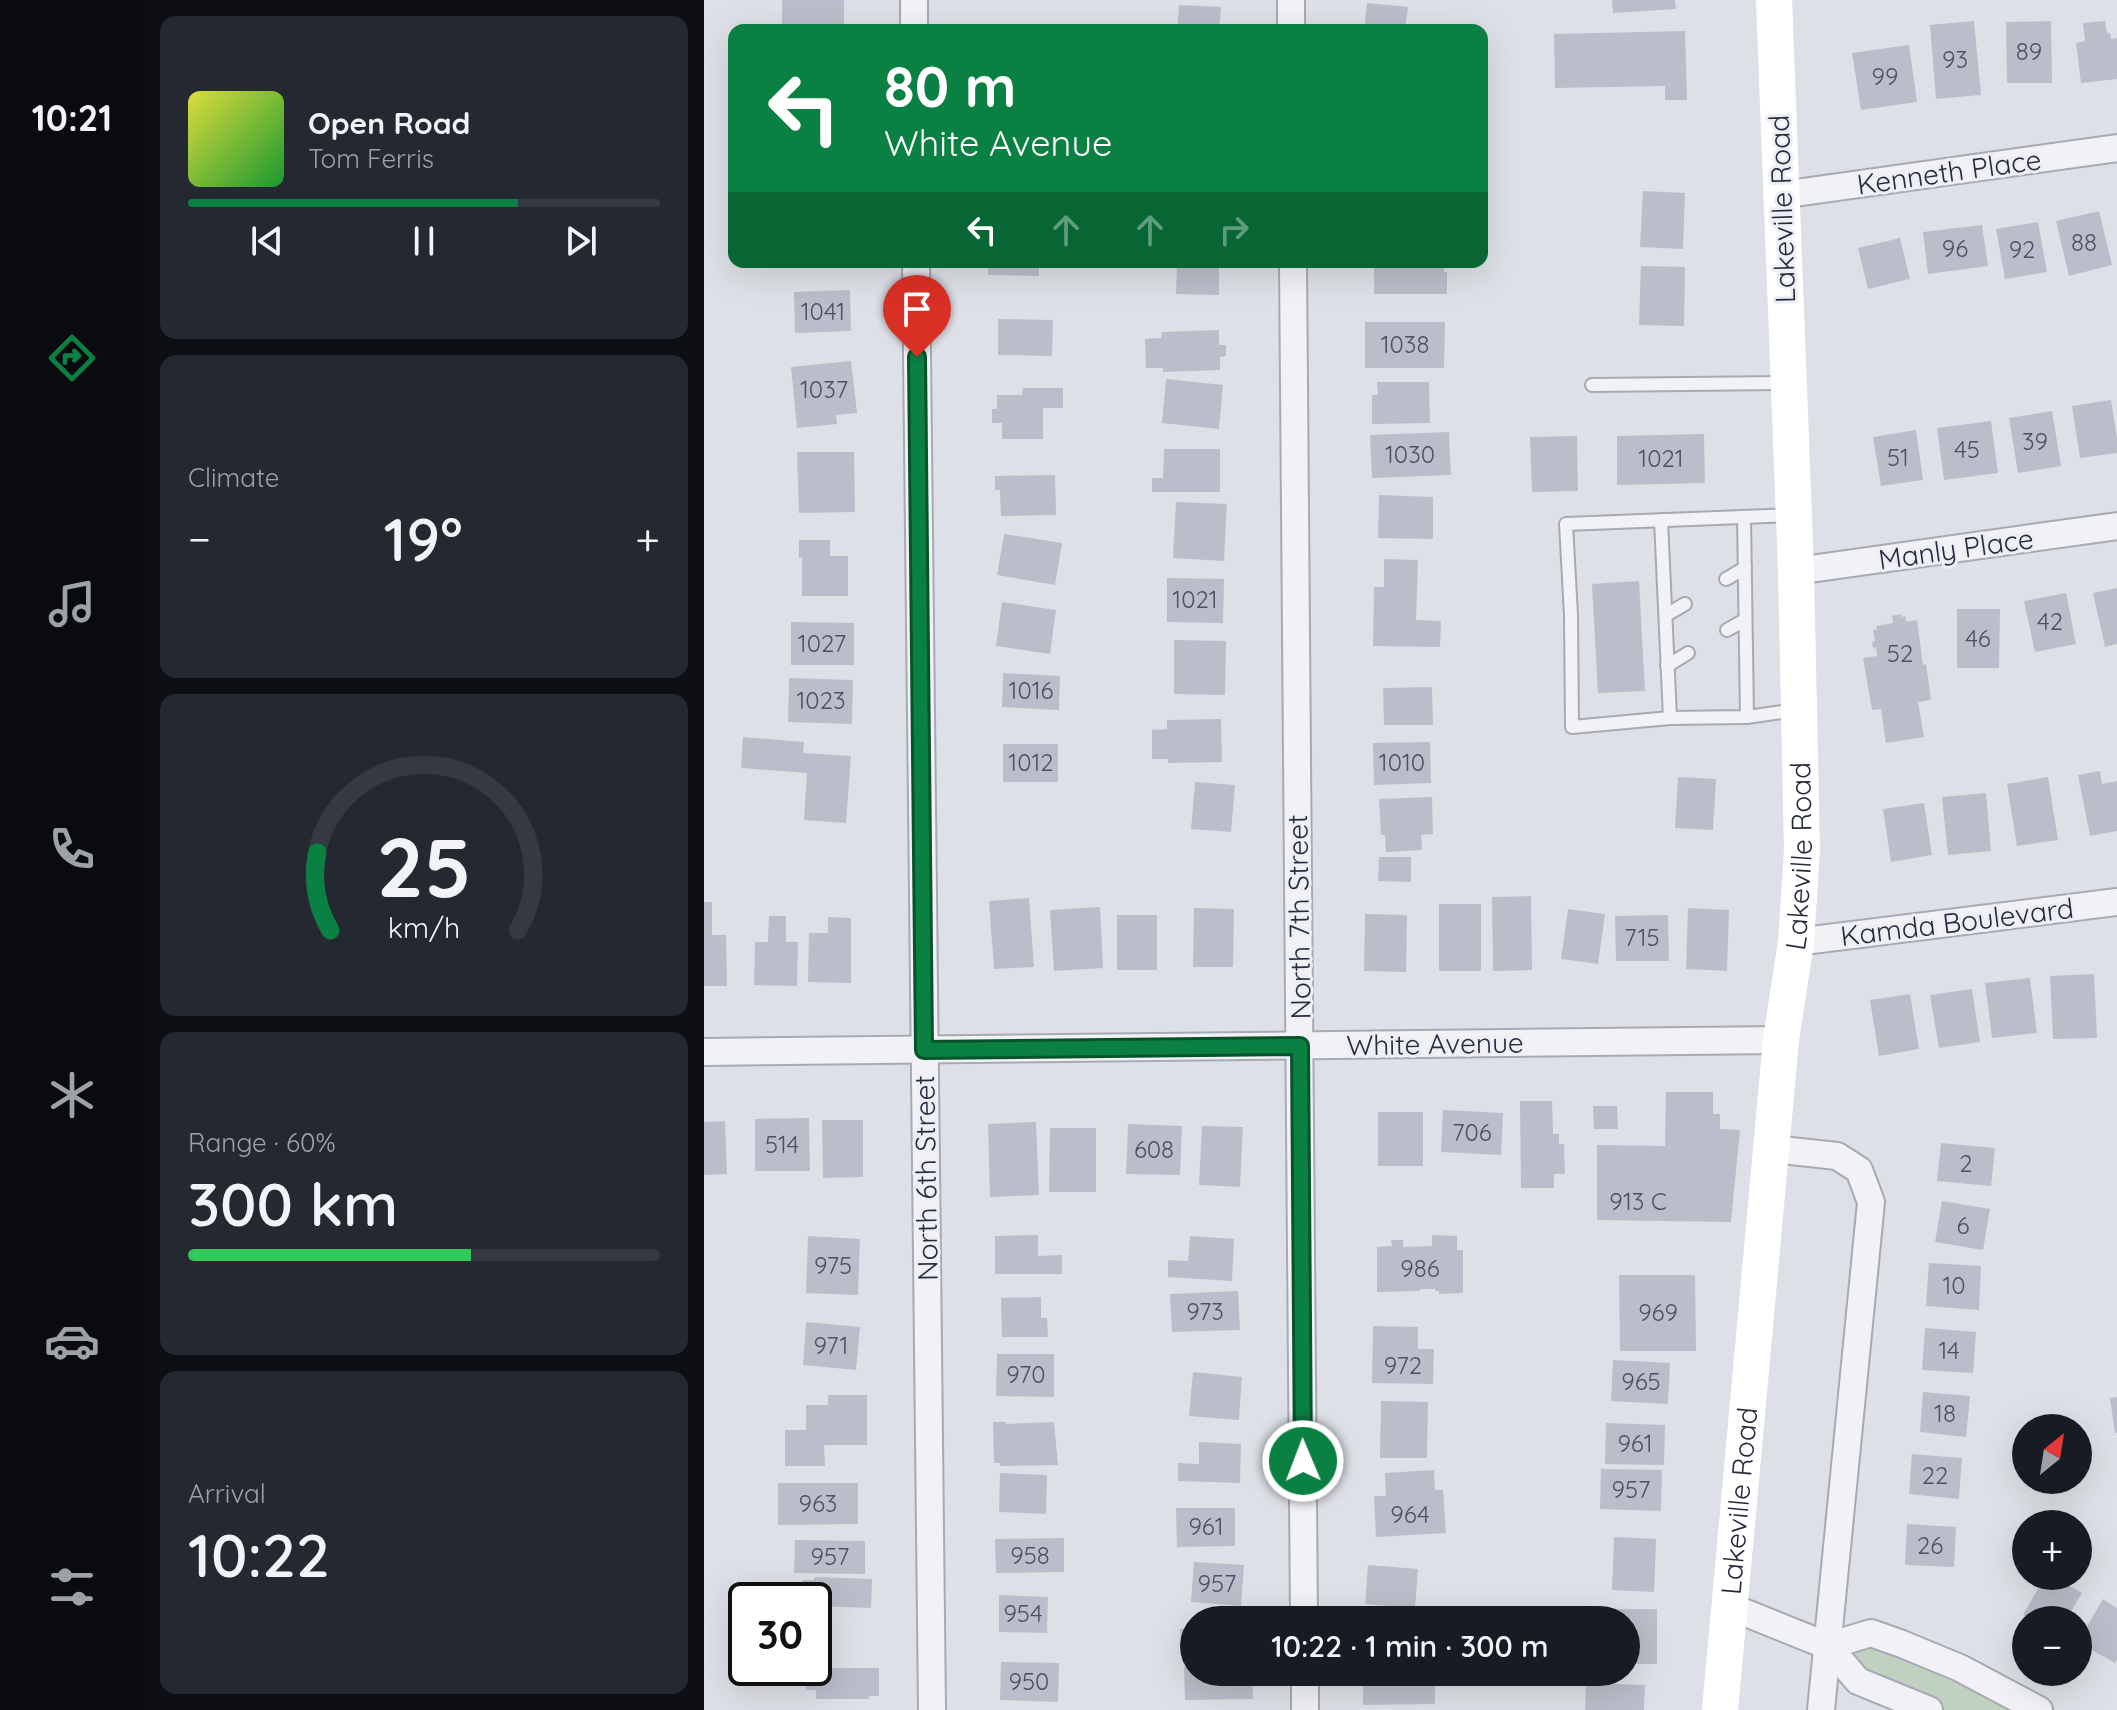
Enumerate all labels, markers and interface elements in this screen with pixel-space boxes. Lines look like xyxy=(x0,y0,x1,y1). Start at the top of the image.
house number: 89 xyxy=(2016,36,2042,66)
house number: 93 xyxy=(1942,44,1968,74)
text: 80 m xyxy=(884,51,1016,121)
icon: left xyxy=(752,56,856,160)
house number: 99 xyxy=(1872,61,1898,91)
text: 10:21 xyxy=(32,95,112,140)
text: Open Road xyxy=(308,104,470,142)
street label: Lakeville Road xyxy=(1761,114,1802,304)
text: White Avenue xyxy=(884,120,1112,165)
street label: Kenneth Place xyxy=(1855,141,2043,202)
text: Tom Ferris xyxy=(308,142,434,175)
icon: left xyxy=(960,208,1004,252)
icon: ahead xyxy=(1044,208,1088,252)
icon: ahead xyxy=(1128,208,1172,252)
icon: right xyxy=(1212,208,1256,252)
icon: previous xyxy=(245,219,289,263)
icon: pause xyxy=(402,219,446,263)
icon: next xyxy=(559,219,603,263)
house number: 88 xyxy=(2071,227,2097,257)
house number: 96 xyxy=(1942,233,1968,263)
house number: 92 xyxy=(2009,234,2035,264)
pin xyxy=(883,275,951,357)
icon: arrive xyxy=(895,287,939,331)
house number: 1041 xyxy=(801,296,845,326)
house number: 1038 xyxy=(1381,329,1429,359)
icon: directions xyxy=(44,330,100,386)
house number: 1037 xyxy=(800,374,848,404)
house number: 39 xyxy=(2022,426,2048,456)
house number: 45 xyxy=(1954,434,1980,464)
house number: 1030 xyxy=(1385,439,1435,469)
house number: 51 xyxy=(1887,442,1909,472)
house number: 1021 xyxy=(1638,443,1684,473)
text: Climate xyxy=(188,461,279,494)
text: 19° xyxy=(383,501,463,576)
text: − xyxy=(188,511,211,566)
text: + xyxy=(635,511,660,566)
street label: Manly Place xyxy=(1876,520,2036,577)
icon: music xyxy=(44,576,100,632)
house number: 1021 xyxy=(1172,584,1218,614)
house number: 42 xyxy=(2037,606,2063,636)
house number: 46 xyxy=(1965,623,1991,653)
house number: 1027 xyxy=(798,628,846,658)
house number: 52 xyxy=(1887,638,1913,668)
house number: 1016 xyxy=(1009,675,1054,705)
house number: 1023 xyxy=(796,685,846,715)
house number: 1012 xyxy=(1008,747,1054,777)
house number: 1010 xyxy=(1379,747,1425,777)
street label: Lakeville Road xyxy=(1777,762,1819,953)
text: 25 xyxy=(376,814,472,918)
street label: North 7th Street xyxy=(1279,814,1318,1020)
icon: phone xyxy=(44,821,100,877)
street label: Kamda Boulevard xyxy=(1838,890,2076,953)
text: km/h xyxy=(388,909,460,945)
house number: 715 xyxy=(1624,922,1660,952)
street label: White Avenue xyxy=(1346,1024,1524,1063)
icon: climate xyxy=(44,1067,100,1123)
street label: North 6th Street xyxy=(906,1075,945,1281)
house number: 706 xyxy=(1452,1117,1492,1147)
text: Range · 60% xyxy=(188,1126,336,1159)
house number: 514 xyxy=(765,1129,799,1159)
house number: 608 xyxy=(1134,1134,1174,1164)
house number: 2 xyxy=(1959,1148,1973,1178)
text: 300 km xyxy=(188,1166,398,1241)
house number: 913 C xyxy=(1609,1186,1667,1216)
house number: 6 xyxy=(1957,1210,1970,1240)
house number: 975 xyxy=(814,1250,852,1280)
house number: 986 xyxy=(1400,1253,1440,1283)
house number: 10 xyxy=(1942,1270,1966,1300)
house number: 973 xyxy=(1186,1296,1224,1326)
house number: 969 xyxy=(1638,1297,1678,1327)
icon: car xyxy=(44,1313,100,1369)
house number: 971 xyxy=(813,1330,849,1360)
house number: 14 xyxy=(1938,1335,1960,1365)
house number: 972 xyxy=(1384,1350,1422,1380)
house number: 970 xyxy=(1006,1359,1046,1389)
house number: 965 xyxy=(1621,1366,1661,1396)
house number: 18 xyxy=(1934,1398,1956,1428)
street label: Lakeville Road xyxy=(1713,1405,1765,1596)
north arrow xyxy=(2012,1414,2092,1494)
map controls xyxy=(2012,1414,2092,1686)
position arrow xyxy=(1261,1419,1345,1503)
house number: 961 xyxy=(1617,1428,1653,1458)
house number: 22 xyxy=(1922,1460,1948,1490)
house number: 957 xyxy=(1612,1474,1650,1504)
text: Arrival xyxy=(188,1477,266,1510)
house number: 963 xyxy=(799,1488,837,1518)
house number: 964 xyxy=(1390,1499,1430,1529)
button: + xyxy=(2012,1510,2092,1590)
house number: 961 xyxy=(1188,1511,1224,1541)
text: 10:22 xyxy=(188,1517,330,1592)
house number: 26 xyxy=(1917,1530,1943,1560)
house number: 958 xyxy=(1010,1540,1050,1570)
house number: 957 xyxy=(811,1541,849,1571)
icon: filters xyxy=(44,1559,100,1615)
house number: 957 xyxy=(1198,1568,1236,1598)
speed limit sign: 30 xyxy=(728,1582,832,1686)
house number: 954 xyxy=(1003,1598,1043,1628)
button: − xyxy=(2012,1606,2092,1686)
text: 10:22 · 1 min · 300 m xyxy=(1271,1627,1549,1665)
house number: 950 xyxy=(1009,1666,1049,1696)

